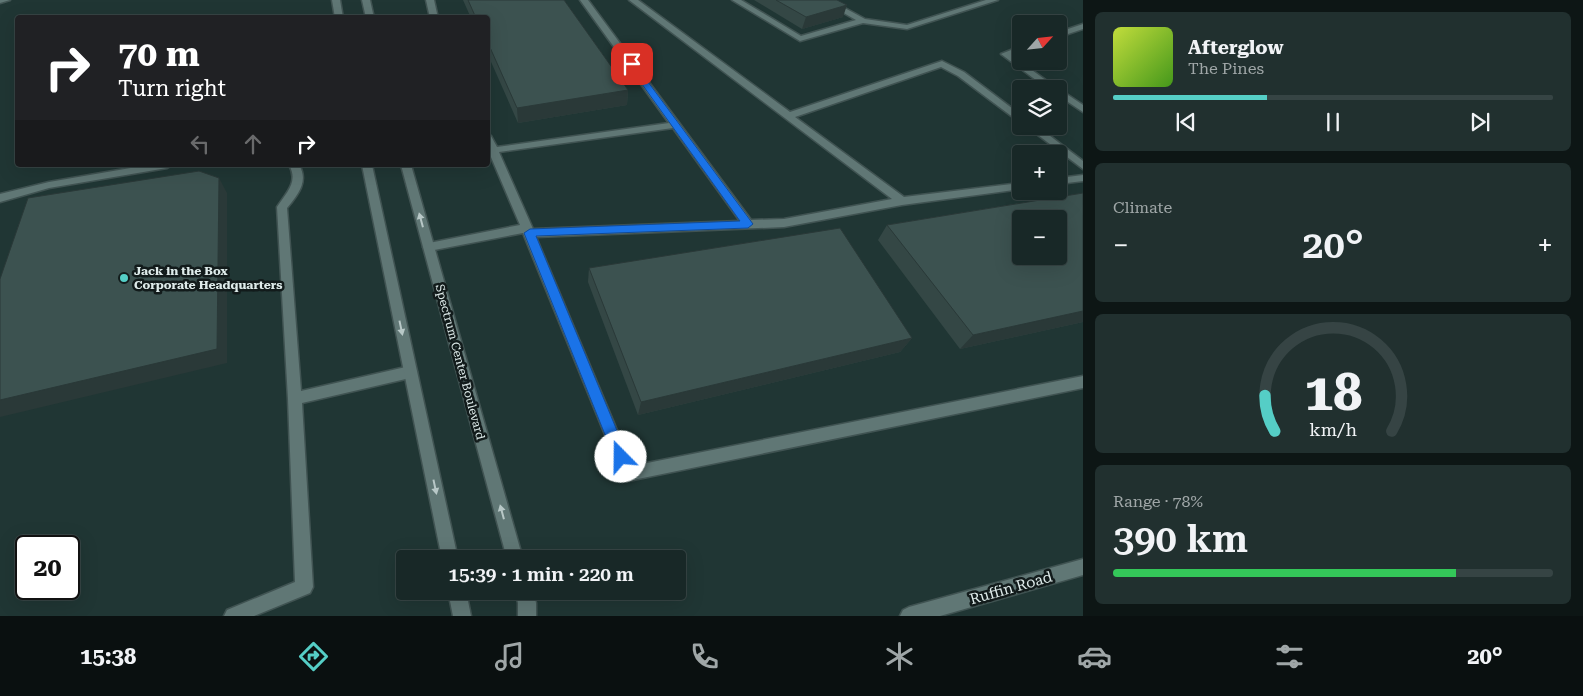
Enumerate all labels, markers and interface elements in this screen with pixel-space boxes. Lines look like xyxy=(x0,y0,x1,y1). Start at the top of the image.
north arrow xyxy=(1012,15,1068,70)
map controls xyxy=(1012,15,1067,265)
text: 70 m xyxy=(118,34,200,75)
icon: right xyxy=(35,35,100,100)
text: Afterglow xyxy=(1188,36,1284,59)
pin xyxy=(611,43,653,85)
icon: arrive xyxy=(618,50,646,78)
text: The Pines xyxy=(1188,59,1264,78)
text: Turn right xyxy=(118,76,226,101)
button: layers xyxy=(1012,80,1067,135)
icon: previous xyxy=(1172,108,1200,136)
icon: pause xyxy=(1319,108,1347,136)
icon: next xyxy=(1466,108,1494,136)
icon: left xyxy=(186,130,214,158)
icon: ahead xyxy=(239,130,267,158)
icon: right xyxy=(292,130,320,158)
button: + xyxy=(1012,145,1067,200)
text: Climate xyxy=(1113,198,1172,217)
button: − xyxy=(1012,210,1067,265)
one-way arrow xyxy=(417,213,425,228)
text: 20° xyxy=(1302,223,1364,267)
text: − xyxy=(1113,229,1129,262)
text: + xyxy=(1537,229,1553,262)
place label: Jack in the Box Corporate Headquarters xyxy=(134,264,282,292)
marker: Jack in the Box Corporate Headquarters xyxy=(118,272,130,284)
street label: Spectrum Center Boulevard xyxy=(432,283,488,442)
one-way arrow xyxy=(398,320,406,336)
text: 18 xyxy=(1304,362,1362,423)
text: km/h xyxy=(1309,419,1357,440)
position arrow xyxy=(594,430,646,482)
one-way arrow xyxy=(431,479,439,495)
text: Range · 78% xyxy=(1113,492,1203,511)
one-way arrow xyxy=(497,504,505,519)
text: 390 km xyxy=(1113,517,1248,561)
speed limit sign: 20 xyxy=(15,535,80,600)
text: 15:39 · 1 min · 220 m xyxy=(448,563,634,586)
street label: Ruffin Road xyxy=(968,568,1055,608)
icon: directions xyxy=(296,639,331,674)
icon: music xyxy=(492,639,527,674)
icon: phone xyxy=(687,639,722,674)
icon: climate xyxy=(882,639,917,674)
icon: car xyxy=(1077,639,1112,674)
icon: filters xyxy=(1272,639,1307,674)
text: 15:38 xyxy=(80,644,136,669)
text: 20° xyxy=(1467,644,1503,669)

